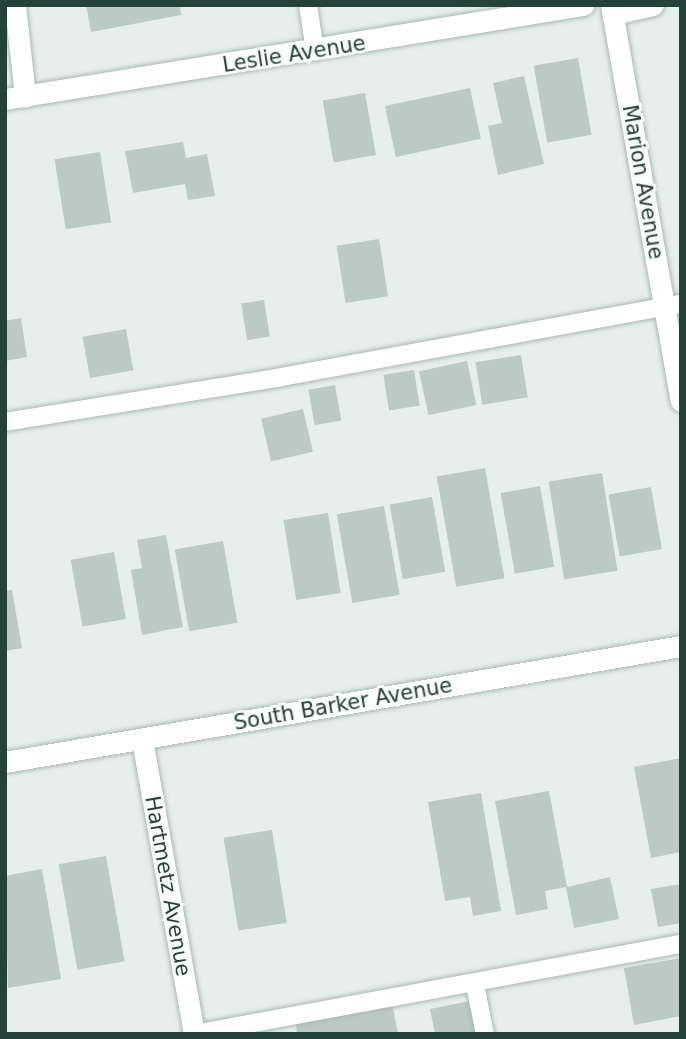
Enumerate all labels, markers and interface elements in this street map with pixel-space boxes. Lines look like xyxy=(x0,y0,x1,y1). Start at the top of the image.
street label: Leslie Avenue xyxy=(221,30,367,78)
street label: Marion Avenue xyxy=(617,103,669,261)
street label: South Barker Avenue xyxy=(232,672,454,736)
street label: Hartmetz Avenue xyxy=(140,794,196,978)

